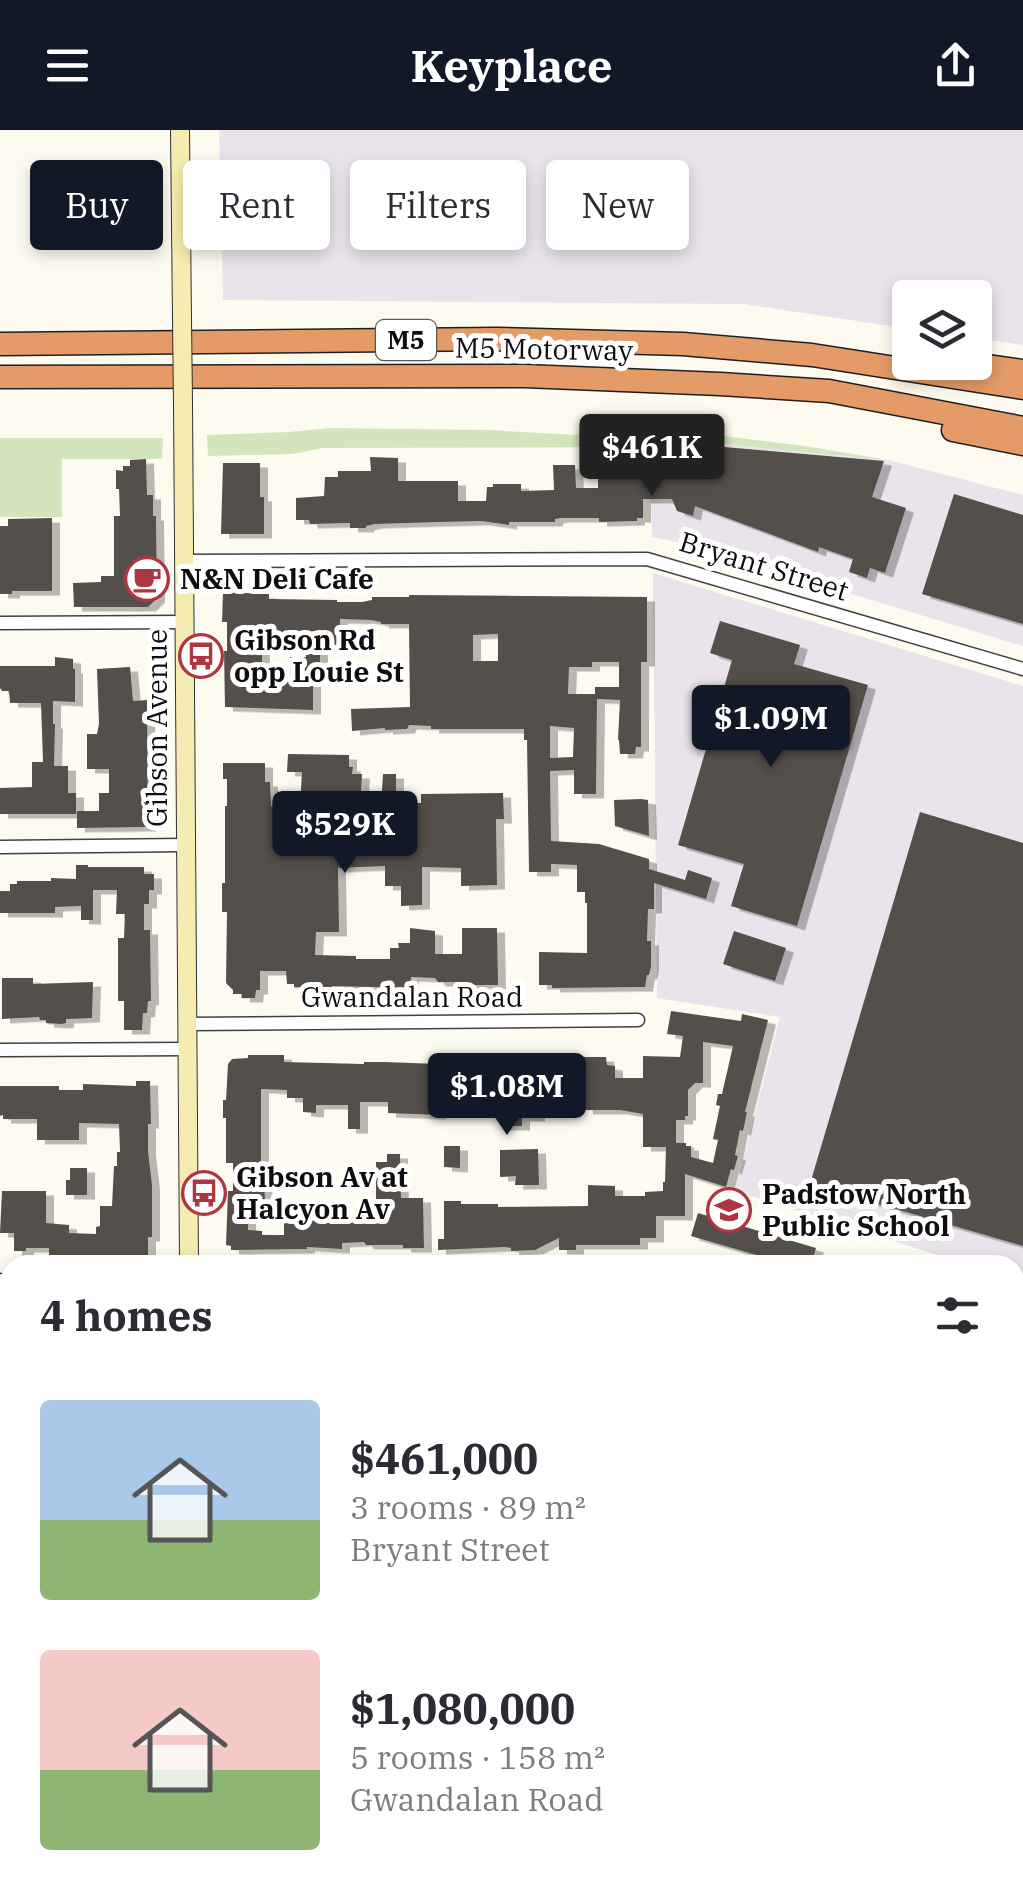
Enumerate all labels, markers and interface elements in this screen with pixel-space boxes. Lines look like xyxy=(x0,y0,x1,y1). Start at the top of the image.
text: Keyplace xyxy=(411,36,612,94)
icon: menu xyxy=(40,38,95,93)
icon: share xyxy=(928,38,983,93)
chip: Buy xyxy=(30,160,163,250)
chip: Rent xyxy=(183,160,330,250)
chip: Filters xyxy=(350,160,526,250)
chip: New xyxy=(546,160,689,250)
map controls xyxy=(892,280,992,380)
button: layers xyxy=(892,280,992,380)
road number: M5 xyxy=(376,320,436,360)
street label: M5 Motorway xyxy=(455,328,634,369)
pin: $461K xyxy=(582,414,722,499)
text: $461K xyxy=(601,425,703,467)
street label: Bryant Street xyxy=(675,522,853,609)
cafe icon: N&N Deli Cafe xyxy=(124,556,170,602)
place label: N&N Deli Cafe xyxy=(180,560,374,597)
place label: Gibson Rd opp Louie St xyxy=(234,621,404,690)
street label: Gibson Avenue xyxy=(138,629,175,827)
bus stop icon: Gibson Rd opp Louie St xyxy=(178,633,224,679)
pin: $1.09M xyxy=(690,685,852,770)
text: $1.09M xyxy=(714,696,828,738)
pin: $529K xyxy=(275,791,415,876)
text: $529K xyxy=(294,802,396,844)
street label: Gwandalan Road xyxy=(301,978,523,1015)
pin: $1.08M xyxy=(426,1053,588,1138)
text: $1.08M xyxy=(450,1064,564,1106)
place label: Gibson Av at Halcyon Av xyxy=(236,1158,408,1227)
bus stop icon: Gibson Av at Halcyon Av xyxy=(181,1170,227,1216)
place label: Padstow North Public School xyxy=(762,1175,966,1244)
school or university icon: Padstow North Public School xyxy=(706,1187,752,1233)
text: 4 homes xyxy=(40,1288,213,1343)
icon: filters xyxy=(930,1288,985,1343)
text: $461,000 xyxy=(350,1431,538,1486)
icon: home xyxy=(120,1440,240,1560)
text: 3 rooms · 89 m² xyxy=(350,1486,586,1528)
text: Bryant Street xyxy=(350,1528,550,1570)
text: $1,080,000 xyxy=(350,1681,575,1736)
icon: home xyxy=(120,1690,240,1810)
text: 5 rooms · 158 m² xyxy=(350,1736,605,1778)
text: Gwandalan Road xyxy=(350,1778,604,1820)

